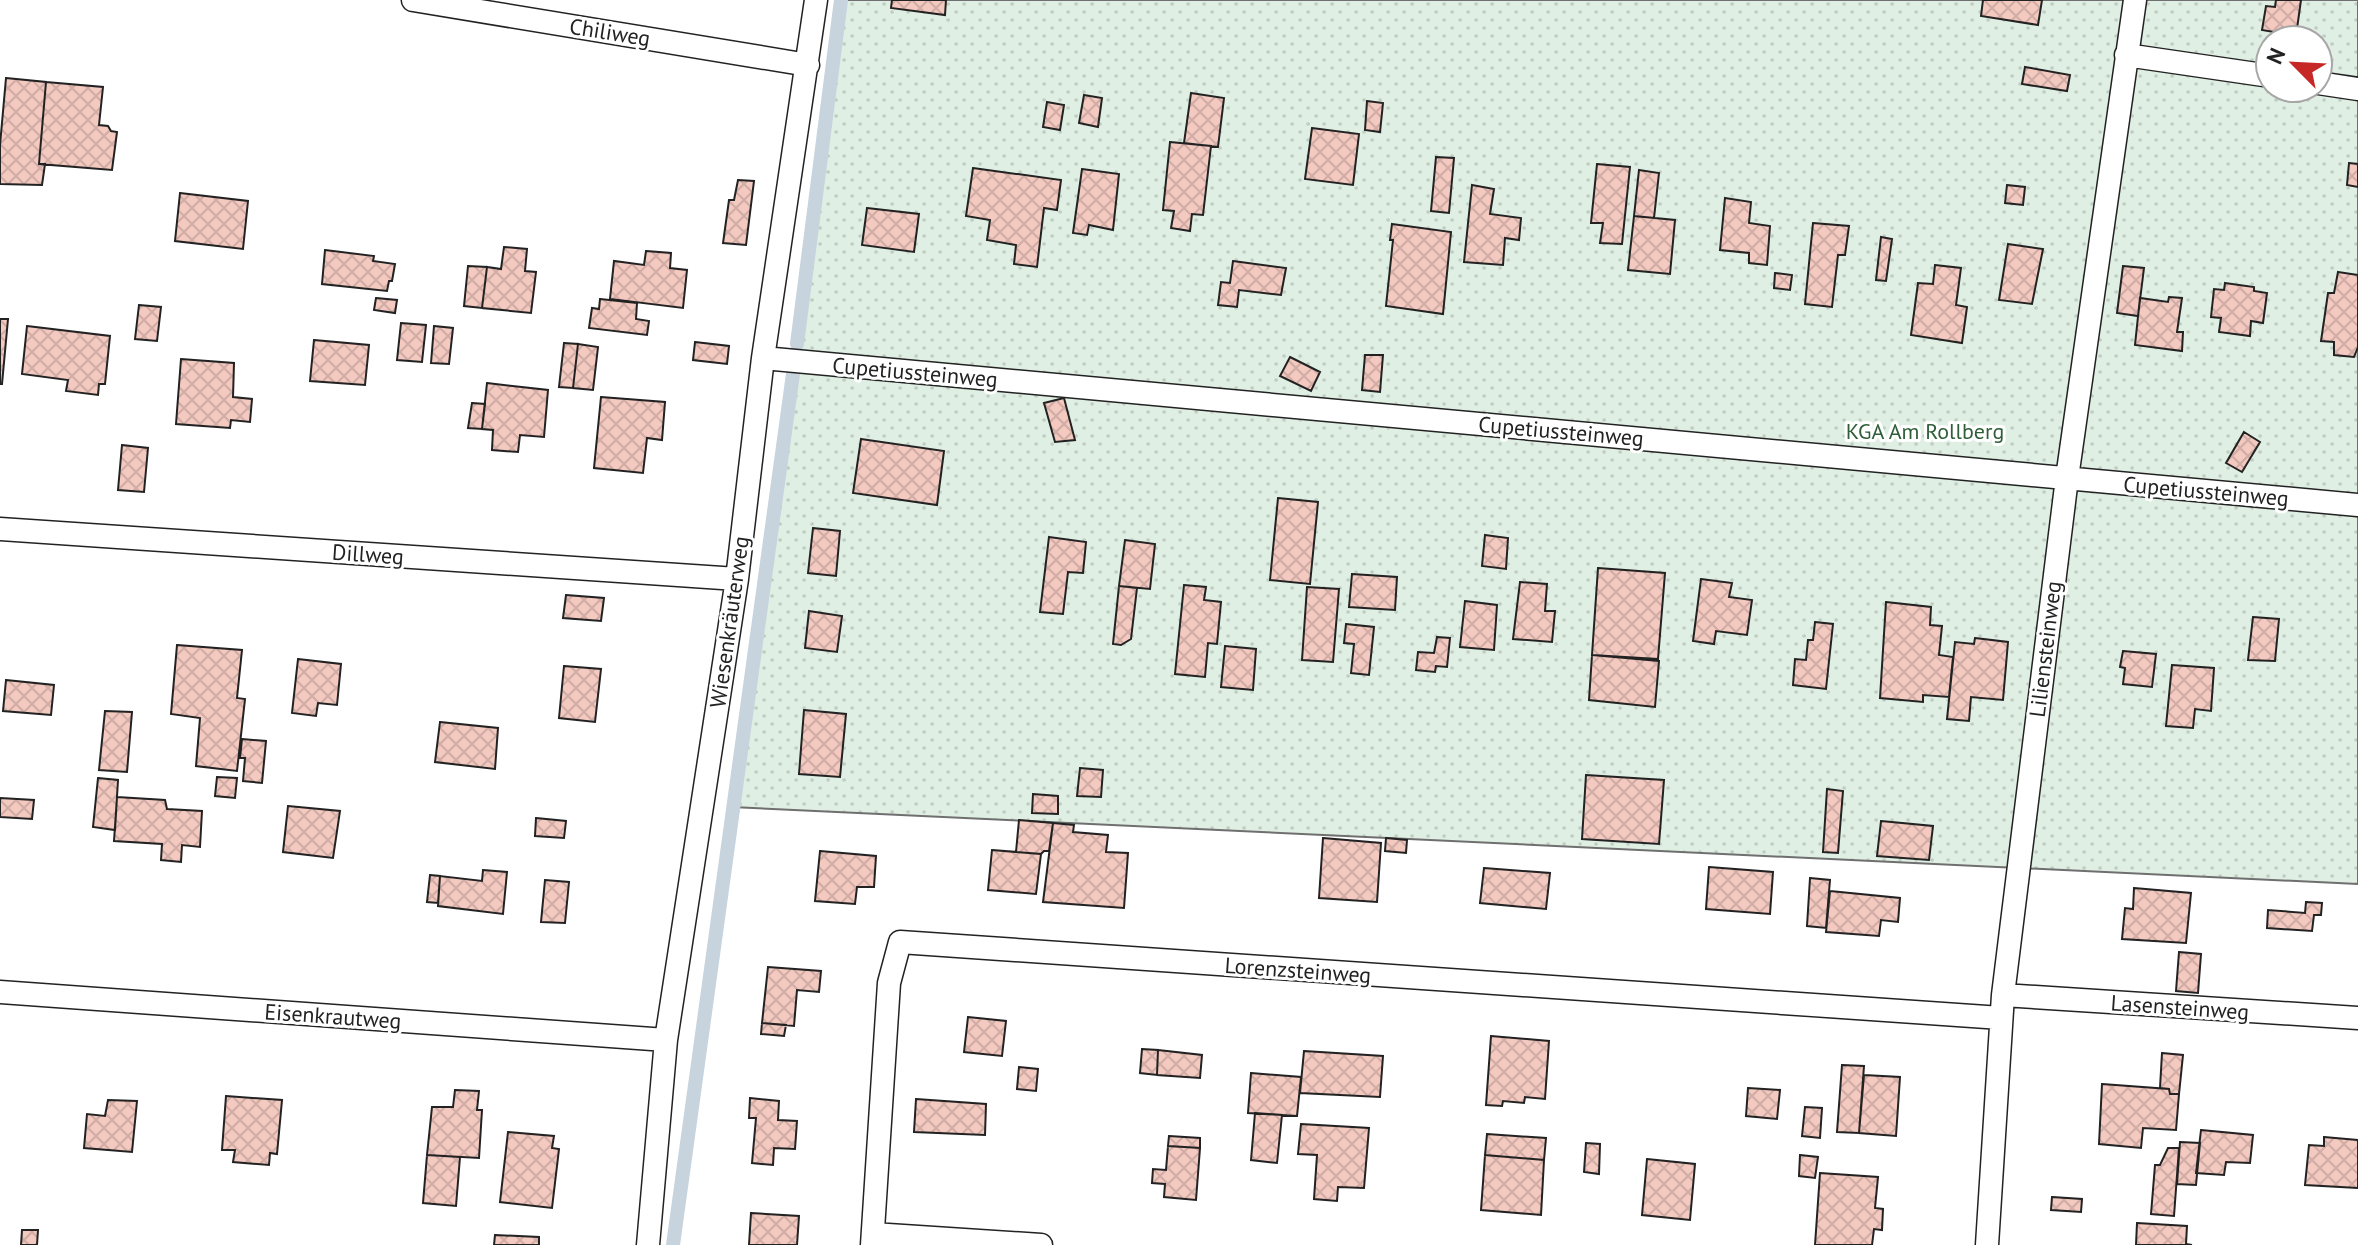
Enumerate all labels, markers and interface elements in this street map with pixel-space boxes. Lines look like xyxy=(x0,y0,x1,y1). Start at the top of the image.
street label: Chiliweg xyxy=(568,12,652,52)
north arrow xyxy=(2254,24,2334,104)
text: N xyxy=(2260,44,2291,68)
street label: Cupetiussteinweg xyxy=(831,351,999,393)
street label: Cupetiussteinweg xyxy=(1477,410,1645,452)
park label: KGA Am Rollberg xyxy=(1846,417,2004,445)
street label: Cupetiussteinweg xyxy=(2122,470,2290,512)
street label: Wiesenkräuterweg xyxy=(703,534,755,710)
street label: Dillweg xyxy=(331,538,405,570)
street label: Liliensteinweg xyxy=(2023,579,2067,719)
street label: Lorenzsteinweg xyxy=(1224,951,1372,989)
street label: Lasensteinweg xyxy=(2110,988,2250,1026)
street label: Eisenkrautweg xyxy=(264,997,402,1035)

